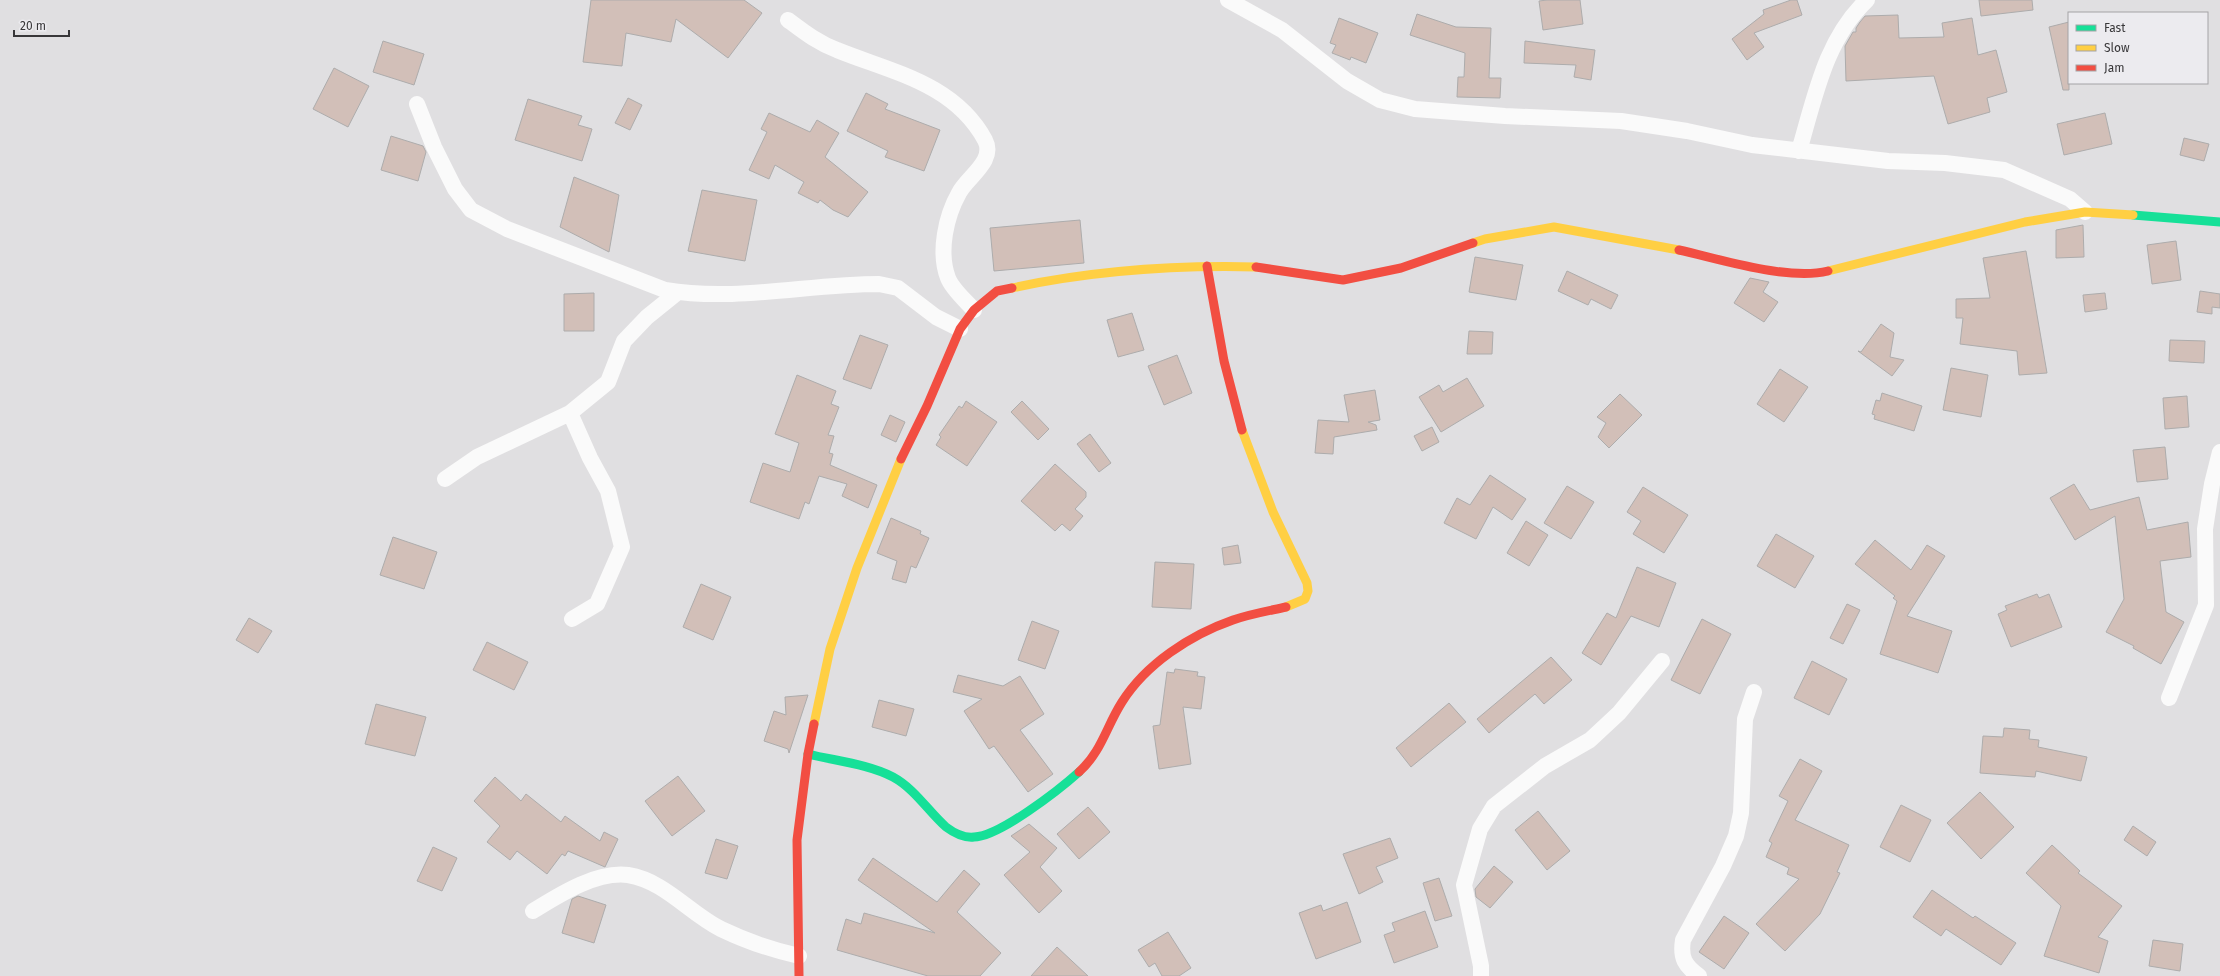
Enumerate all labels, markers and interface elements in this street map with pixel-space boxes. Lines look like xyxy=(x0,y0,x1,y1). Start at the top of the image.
scale bar xyxy=(14,12,69,38)
legend xyxy=(2068,12,2208,84)
text: 20 m xyxy=(20,19,46,33)
text: Fast xyxy=(2104,21,2126,35)
text: Slow xyxy=(2104,41,2130,55)
text: Jam xyxy=(2104,61,2124,75)

